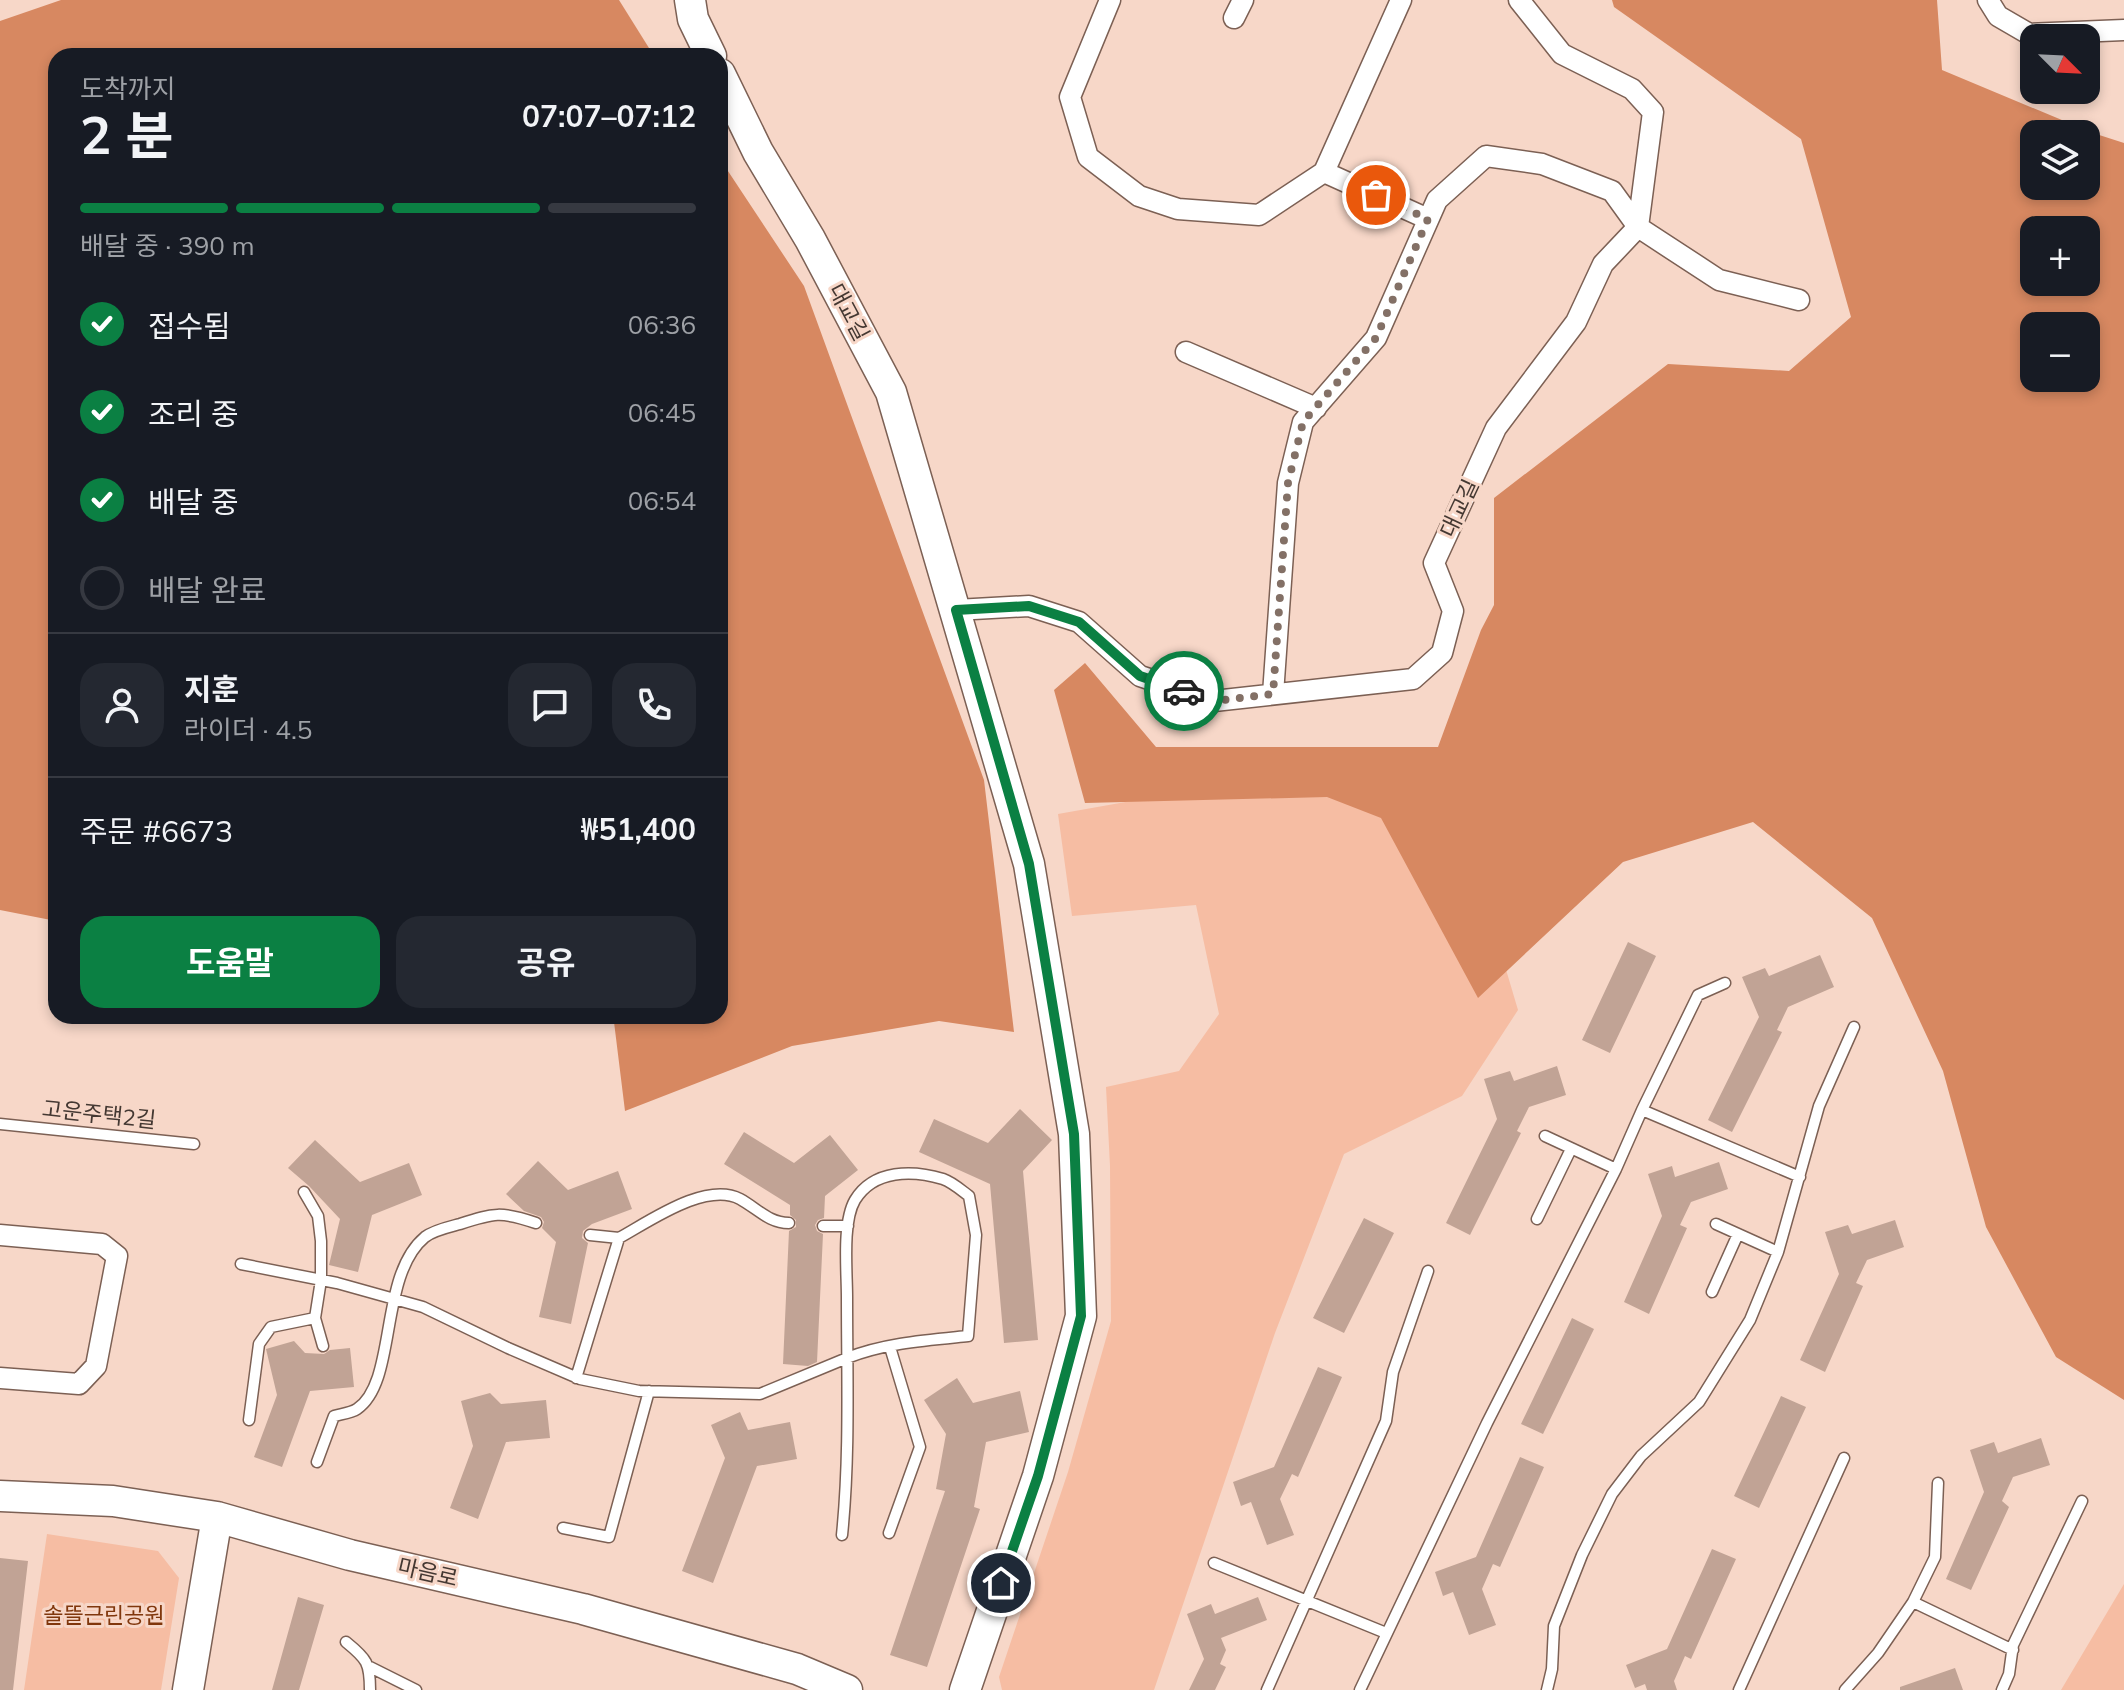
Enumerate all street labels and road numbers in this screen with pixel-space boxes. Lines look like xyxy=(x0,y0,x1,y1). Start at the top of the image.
street label: 대교길 xyxy=(822,279,876,345)
street label: 대교길 xyxy=(1433,475,1485,541)
street label: 고운주택2길 xyxy=(41,1094,157,1134)
street label: 마음로 xyxy=(395,1552,461,1592)

